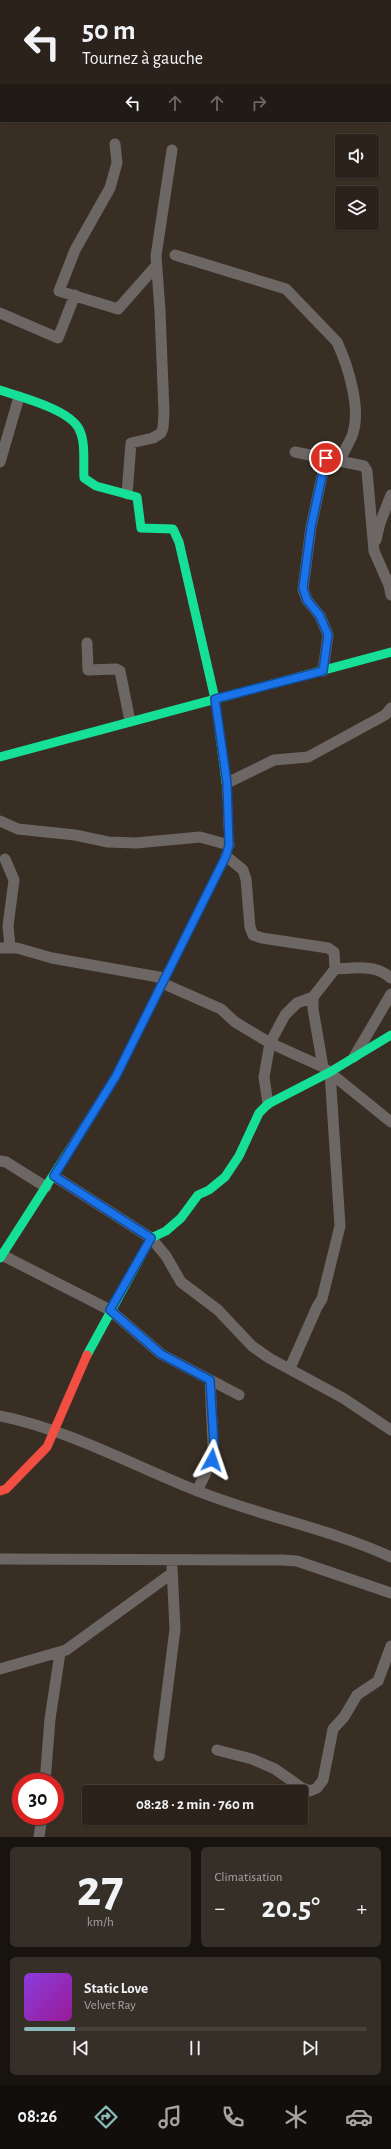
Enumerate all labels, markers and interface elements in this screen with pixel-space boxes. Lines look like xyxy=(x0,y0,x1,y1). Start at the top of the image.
icon: left xyxy=(16,16,68,68)
text: 50 m xyxy=(82,17,136,45)
text: Tournez à gauche xyxy=(82,50,203,68)
icon: left xyxy=(122,92,144,114)
icon: ahead xyxy=(164,92,186,114)
icon: ahead xyxy=(206,92,228,114)
icon: right xyxy=(248,92,270,114)
map controls xyxy=(335,134,379,230)
button: sound xyxy=(335,134,379,178)
button: layers xyxy=(335,186,379,230)
pin xyxy=(309,441,343,475)
icon: arrive xyxy=(315,447,337,469)
position arrow xyxy=(191,1439,233,1481)
speed limit sign: 30 xyxy=(12,1773,64,1825)
text: 08:28 · 2 min · 760 m xyxy=(136,1797,254,1812)
text: 27 xyxy=(77,1863,124,1915)
text: Climatisation xyxy=(215,1871,282,1884)
text: 20.5° xyxy=(262,1893,320,1923)
text: − xyxy=(215,1897,225,1919)
text: + xyxy=(356,1897,367,1919)
text: km/h xyxy=(87,1916,114,1929)
text: Static Love xyxy=(84,1981,148,1996)
text: Velvet Ray xyxy=(84,1999,136,2012)
icon: previous xyxy=(70,2037,92,2059)
icon: pause xyxy=(184,2037,206,2059)
icon: next xyxy=(299,2037,321,2059)
icon: directions xyxy=(92,2103,120,2131)
icon: music xyxy=(156,2103,184,2131)
icon: phone xyxy=(219,2103,247,2131)
icon: climate xyxy=(282,2103,310,2131)
icon: car xyxy=(345,2103,373,2131)
text: 08:26 xyxy=(18,2108,57,2126)

